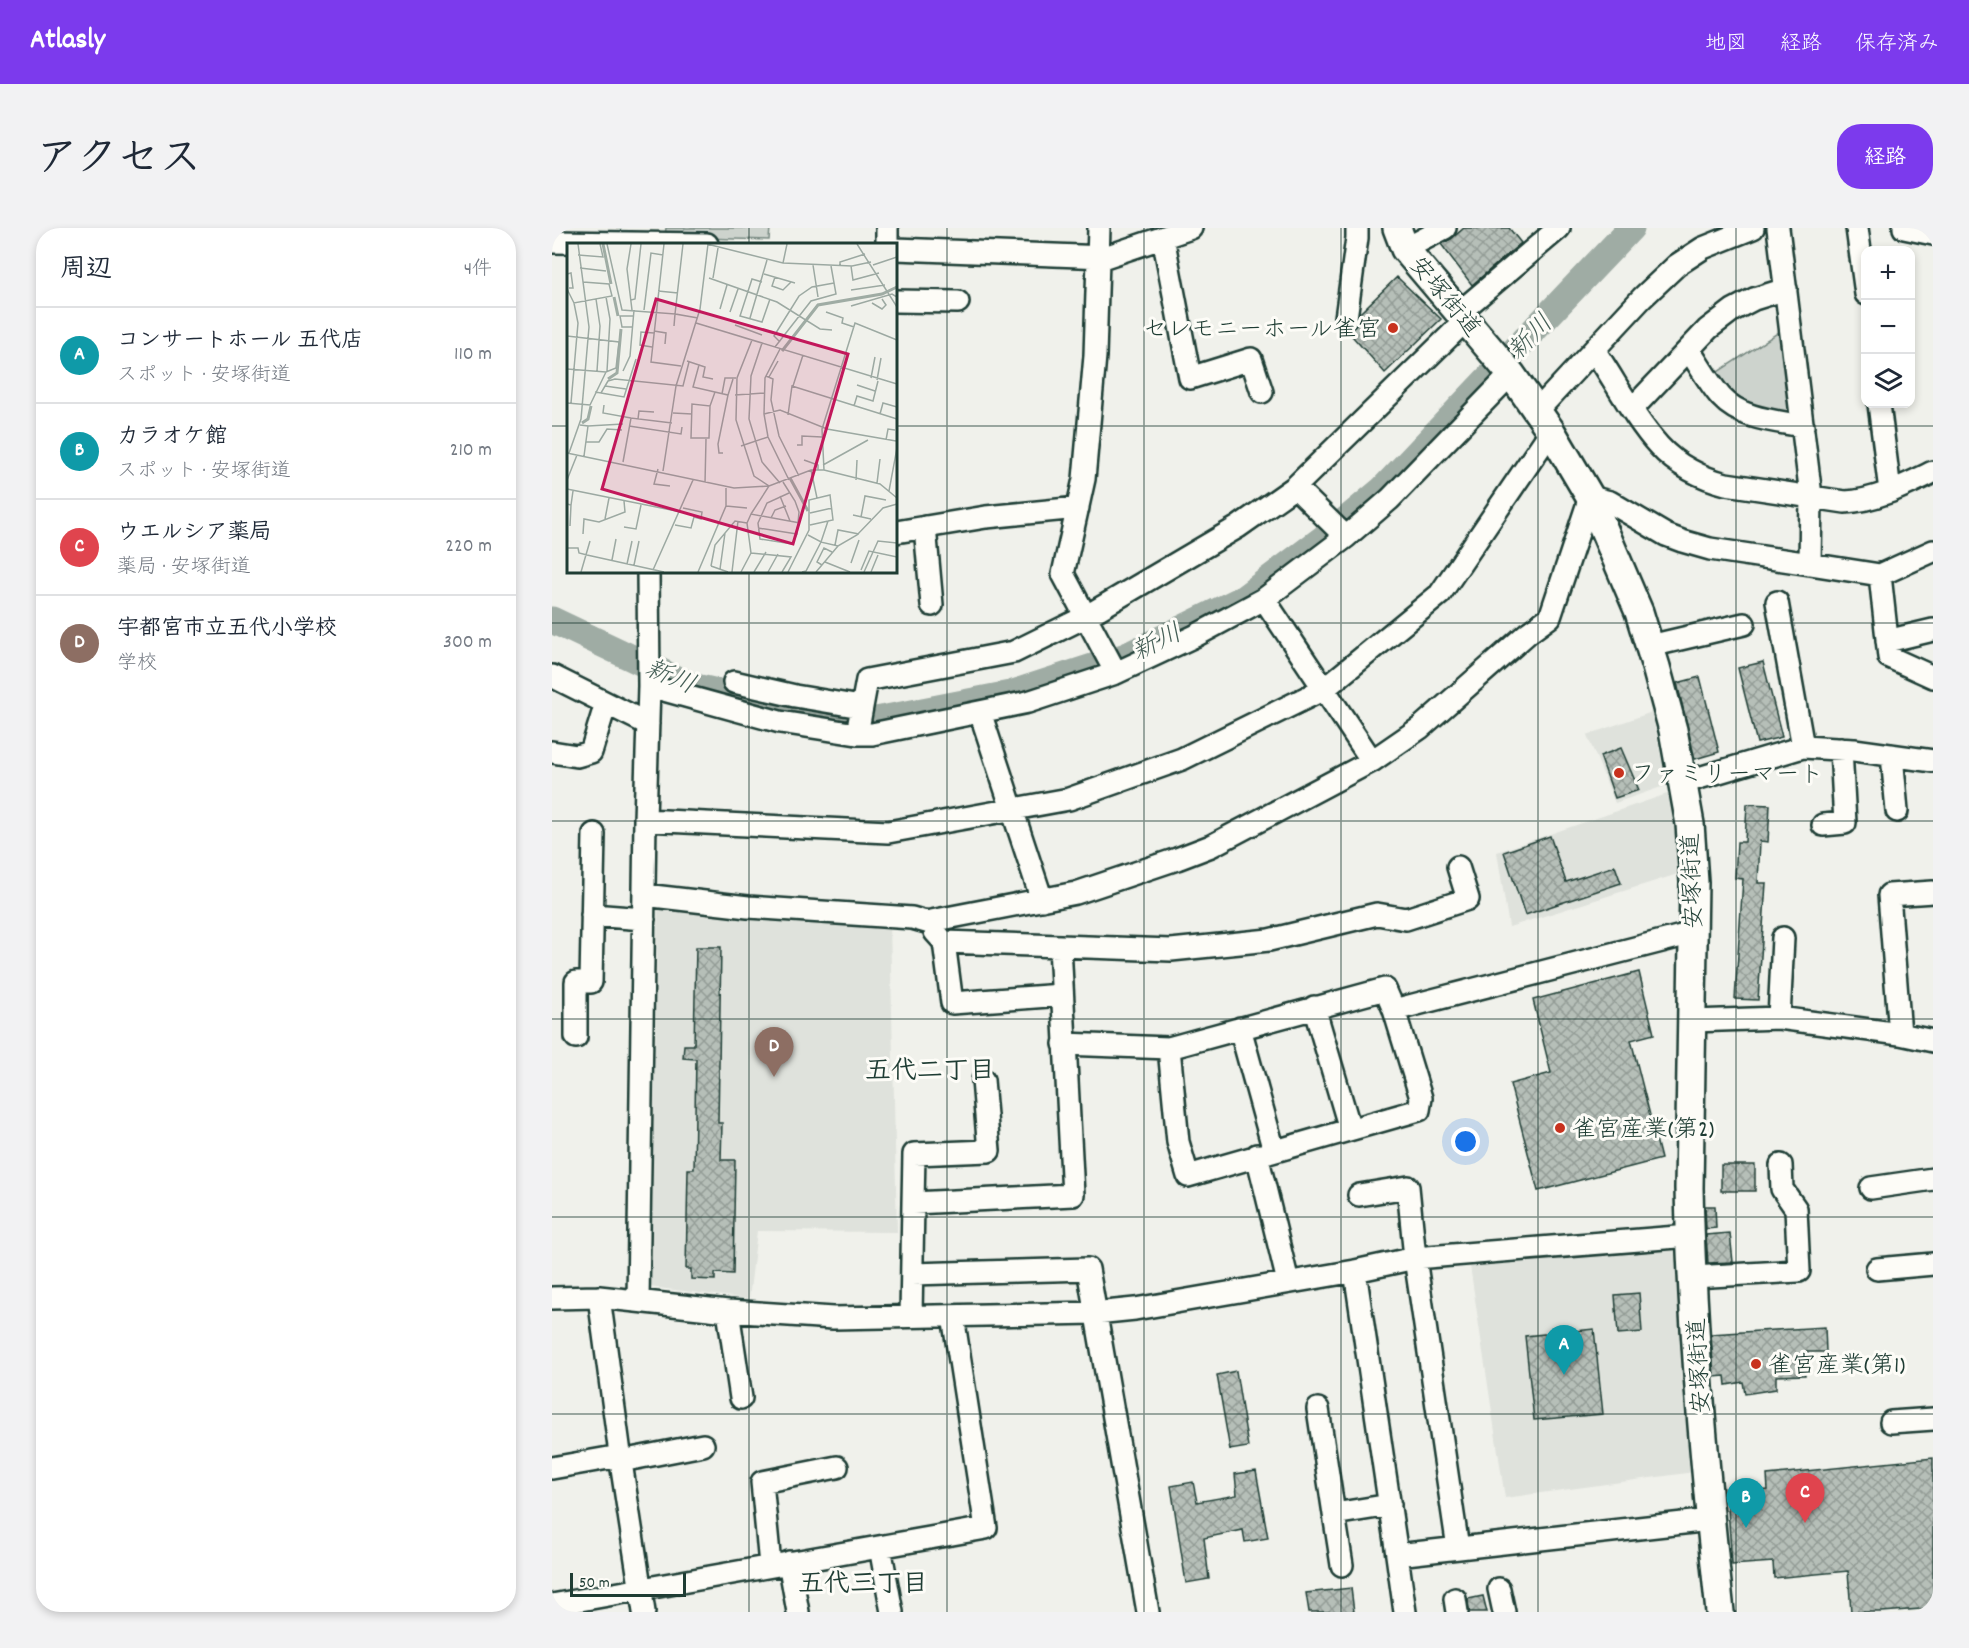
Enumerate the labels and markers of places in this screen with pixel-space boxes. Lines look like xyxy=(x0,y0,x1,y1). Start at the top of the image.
place label: セレモニーホール雀宮 xyxy=(1143,314,1381,348)
marker: セレモニーホール雀宮 xyxy=(1386,321,1400,335)
place label: ファミリーマート xyxy=(1631,759,1823,793)
marker: ファミリーマート xyxy=(1612,766,1626,780)
pin: D xyxy=(754,1028,794,1077)
place label: 雀宮産業(第2) xyxy=(1572,1114,1715,1148)
marker: 雀宮産業(第2) xyxy=(1553,1121,1567,1135)
pin: A xyxy=(1544,1326,1584,1375)
place label: 雀宮産業(第1) xyxy=(1768,1350,1905,1384)
marker: 雀宮産業(第1) xyxy=(1749,1357,1763,1371)
pin: C xyxy=(1786,1474,1824,1523)
pin: B xyxy=(1726,1478,1766,1528)

